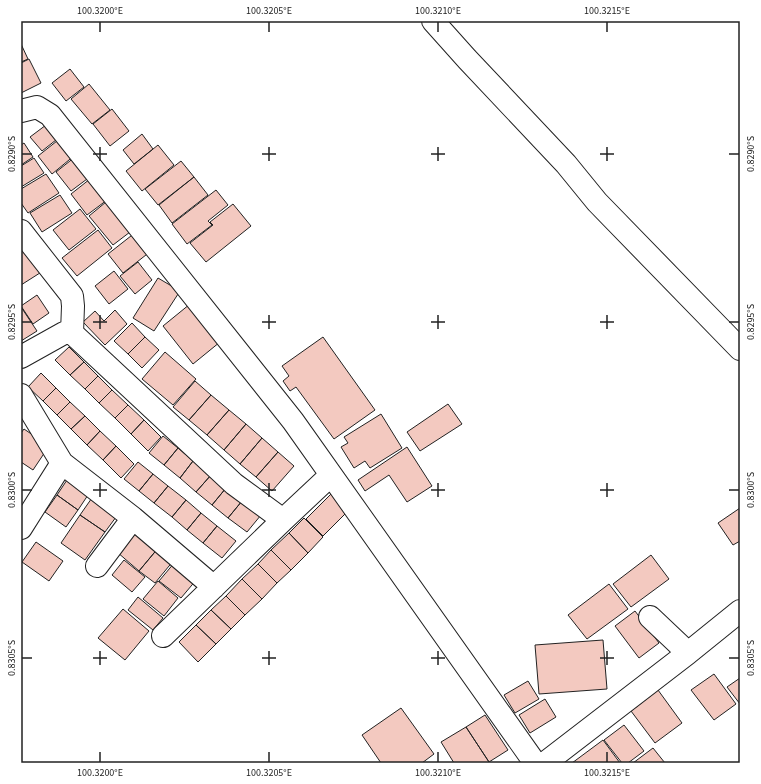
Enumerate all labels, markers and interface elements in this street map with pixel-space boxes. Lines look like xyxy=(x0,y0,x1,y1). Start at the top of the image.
text: 100.3200°E xyxy=(77,4,123,18)
text: 100.3205°E xyxy=(246,4,292,18)
text: 100.3210°E xyxy=(415,4,461,18)
text: 100.3215°E xyxy=(584,4,630,18)
text: 0.8290°S xyxy=(5,136,19,172)
text: 0.8290°S xyxy=(744,136,758,172)
text: 0.8295°S xyxy=(5,304,19,340)
text: 0.8295°S xyxy=(744,304,758,340)
text: 0.8300°S xyxy=(5,472,19,508)
text: 0.8300°S xyxy=(744,472,758,508)
text: 0.8305°S xyxy=(5,640,19,676)
text: 0.8305°S xyxy=(744,640,758,676)
text: 100.3200°E xyxy=(77,766,123,780)
text: 100.3205°E xyxy=(246,766,292,780)
text: 100.3210°E xyxy=(415,766,461,780)
text: 100.3215°E xyxy=(584,766,630,780)

